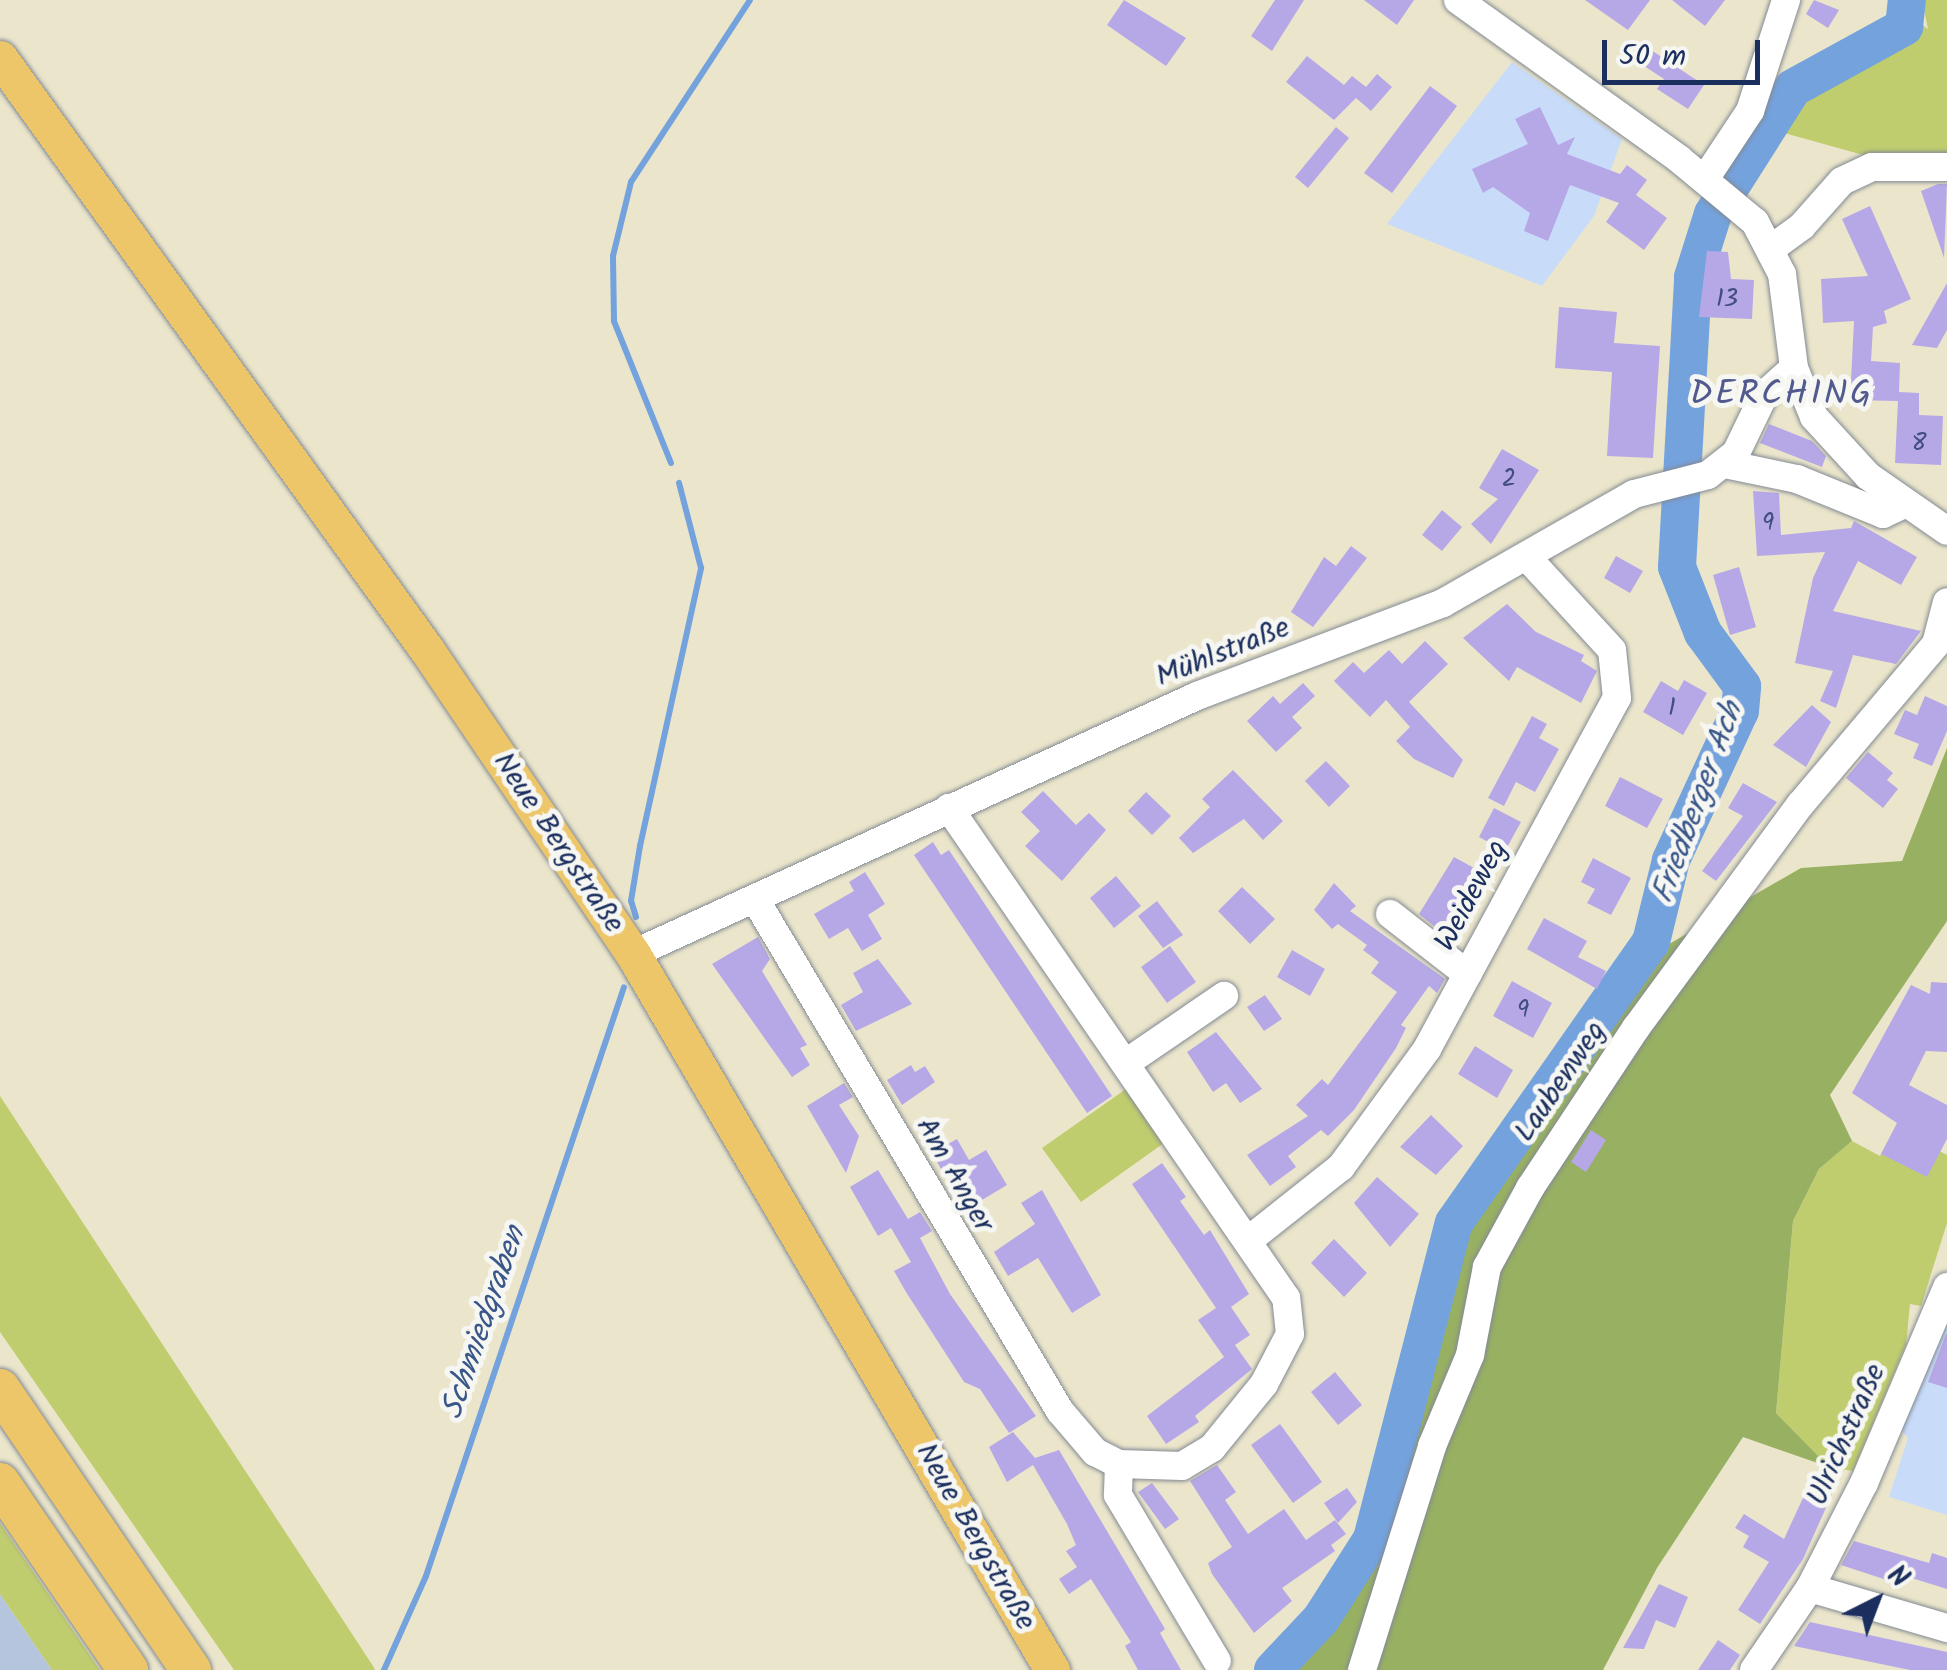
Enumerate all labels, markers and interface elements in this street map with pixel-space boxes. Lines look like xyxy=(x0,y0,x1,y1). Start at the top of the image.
scale bar xyxy=(1607,20,1764,82)
text: 50 m xyxy=(1619,33,1686,81)
house number: 13 xyxy=(1716,284,1738,314)
district label: DERCHING xyxy=(1690,374,1874,416)
house number: 8 xyxy=(1911,428,1927,458)
house number: 2 xyxy=(1502,464,1516,494)
house number: 9 xyxy=(1762,508,1774,538)
street label: Mühlstraße xyxy=(1151,610,1295,696)
house number: 1 xyxy=(1668,693,1676,723)
water label: Friedberger Ach xyxy=(1645,697,1753,909)
street label: Neue Bergstraße xyxy=(484,746,632,940)
street label: Weideweg xyxy=(1428,834,1516,958)
house number: 9 xyxy=(1517,995,1529,1025)
street label: Laubenweg xyxy=(1507,1015,1615,1149)
street label: Am Anger xyxy=(907,1111,1001,1239)
water label: Schmiedgraben xyxy=(434,1222,536,1424)
street label: Ulrichstraße xyxy=(1800,1359,1894,1511)
street label: Neue Bergstraße xyxy=(907,1437,1043,1637)
north arrow xyxy=(1827,1550,1927,1650)
text: N xyxy=(1876,1555,1919,1600)

